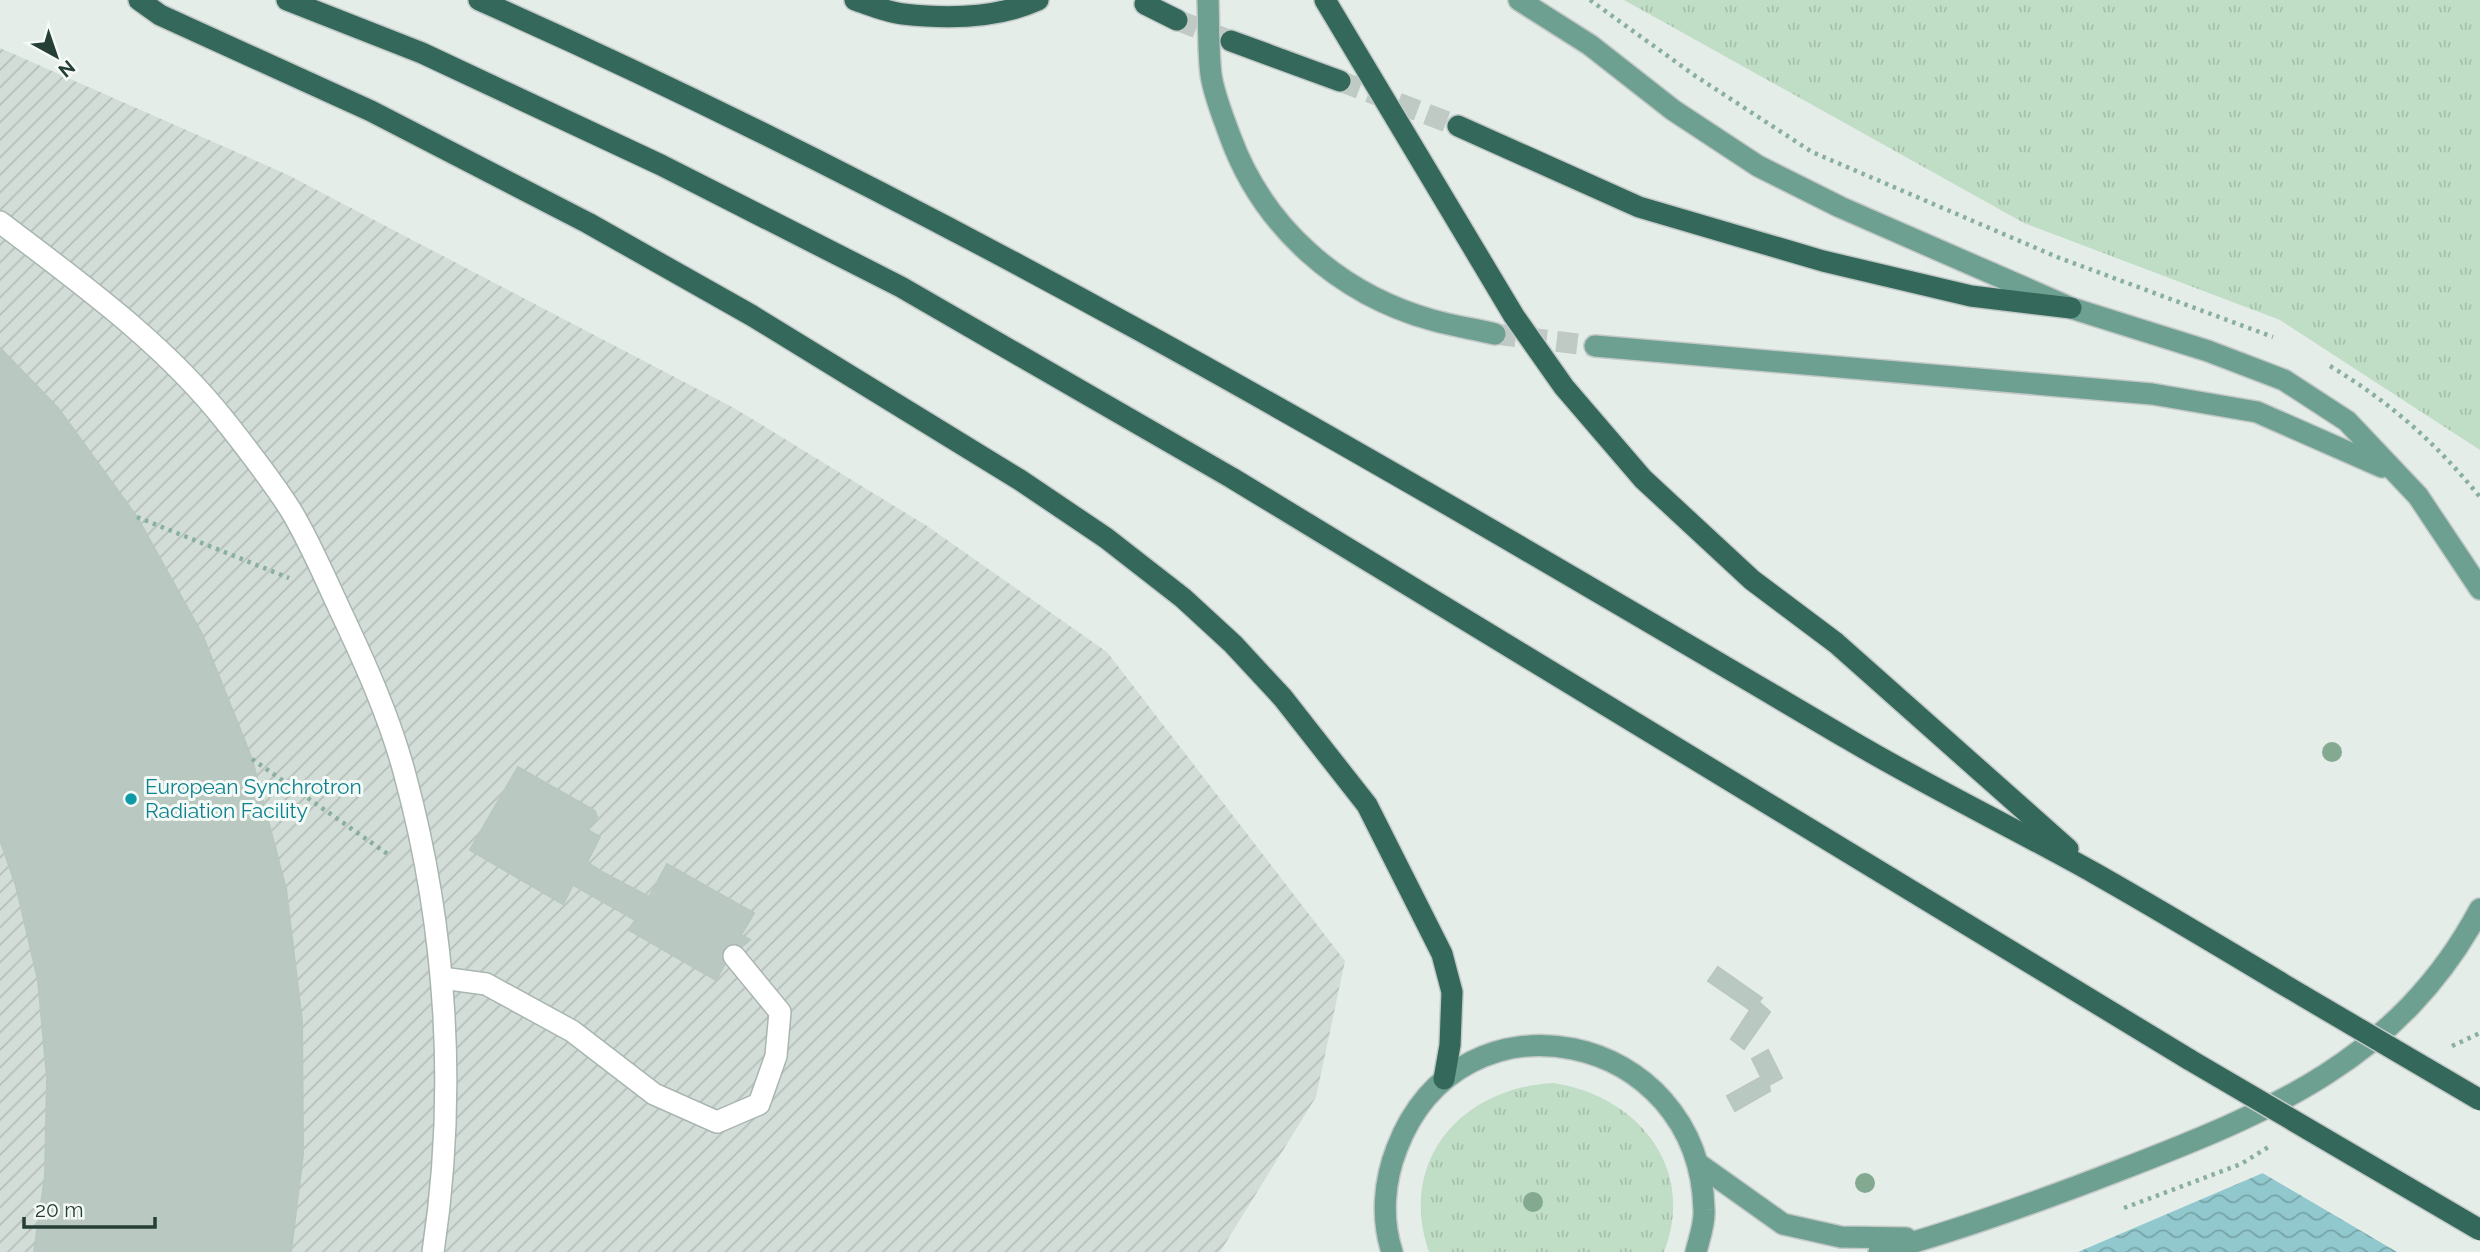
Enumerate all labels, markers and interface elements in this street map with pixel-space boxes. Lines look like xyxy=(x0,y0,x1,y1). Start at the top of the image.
north arrow xyxy=(21,21,91,91)
text: N xyxy=(54,56,80,82)
place label: European Synchrotron Radiation Facility xyxy=(145,774,362,823)
marker: European Synchrotron Radiation Facility xyxy=(123,791,139,807)
scale bar xyxy=(24,1186,156,1230)
text: 20 m xyxy=(35,1197,83,1222)

